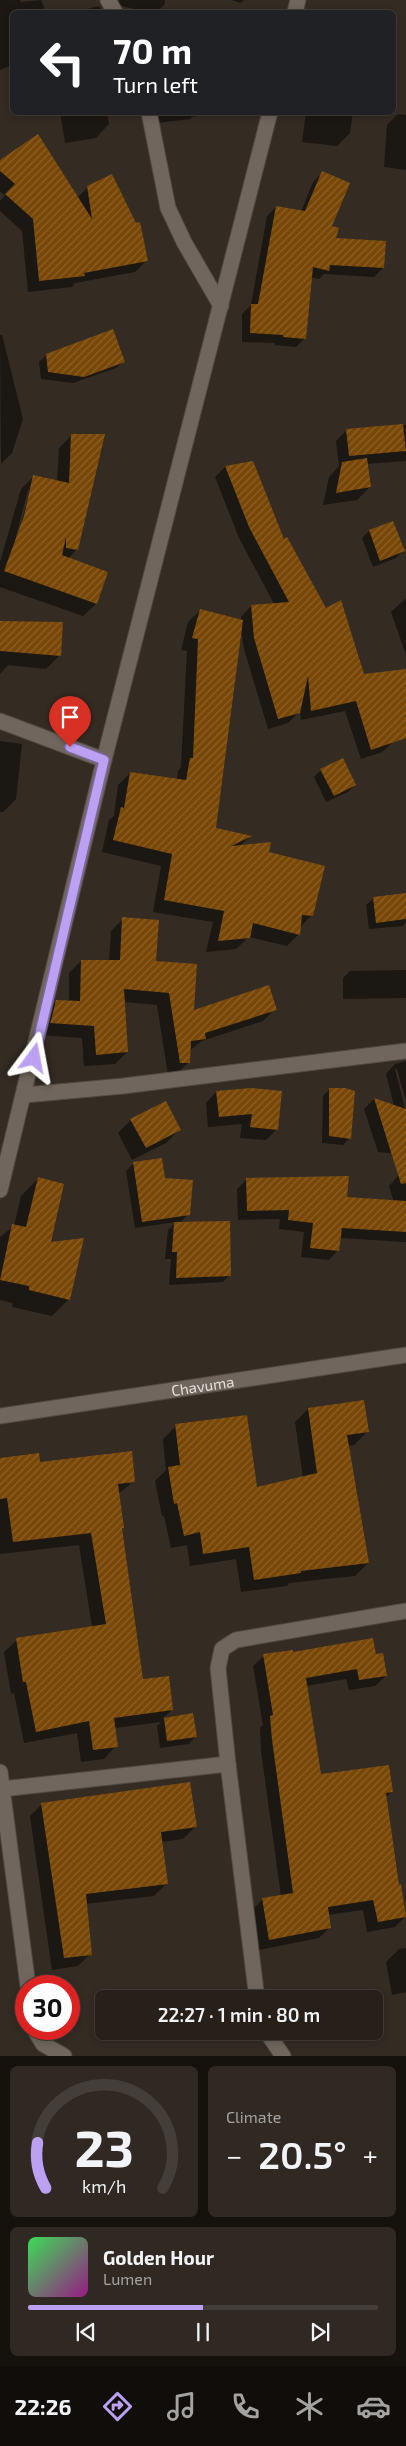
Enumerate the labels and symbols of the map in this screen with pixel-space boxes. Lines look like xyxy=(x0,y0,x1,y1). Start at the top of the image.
pin xyxy=(49,696,91,747)
position arrow xyxy=(7,1031,59,1083)
street label: Chavuma xyxy=(170,1372,235,1399)
speed limit sign: 30 xyxy=(15,1975,80,2040)

